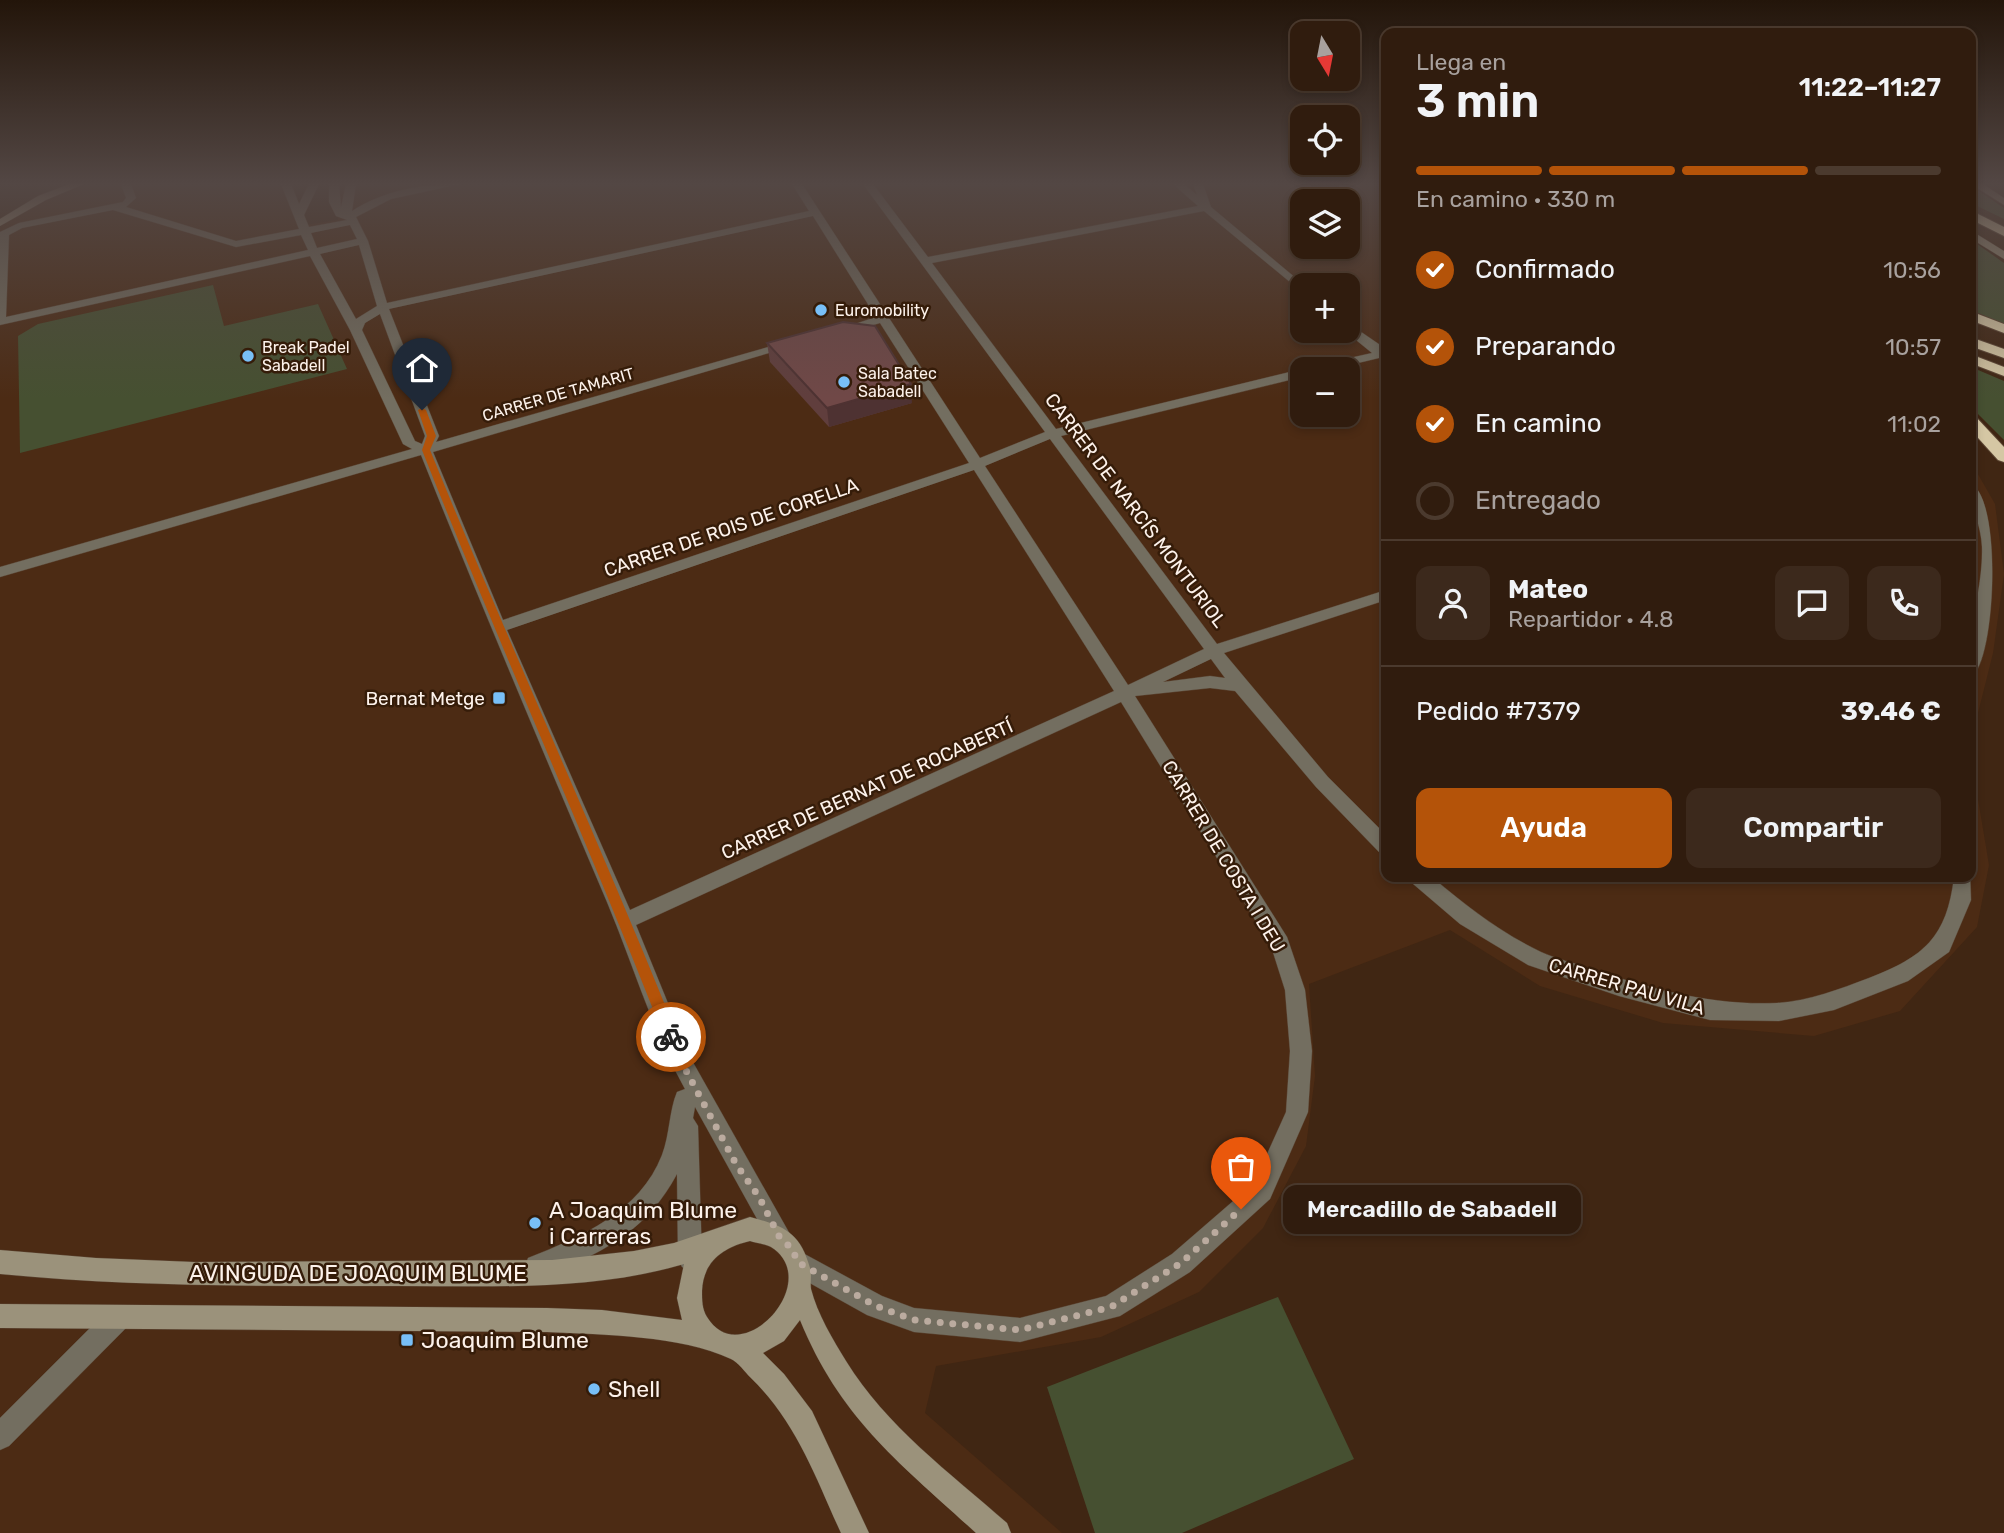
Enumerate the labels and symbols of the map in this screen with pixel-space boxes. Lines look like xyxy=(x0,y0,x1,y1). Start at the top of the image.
north arrow xyxy=(1290,21,1360,91)
place label: Euromobility xyxy=(835,301,929,320)
marker: Euromobility xyxy=(813,302,829,318)
place label: Break Padel Sabadell xyxy=(262,338,350,375)
pin xyxy=(392,338,452,410)
marker: Break Padel Sabadell xyxy=(240,348,256,364)
street label: CARRER DE TAMARIT xyxy=(480,364,636,425)
place label: Sala Batec Sabadell xyxy=(858,364,937,401)
marker: Sala Batec Sabadell xyxy=(836,374,852,390)
street label: CARRER DE NARCÍS MONTURIOL xyxy=(1040,389,1231,632)
street label: CARRER DE ROIS DE CORELLA xyxy=(601,473,862,582)
place label: Bernat Metge xyxy=(365,687,485,710)
marker: Bernat Metge xyxy=(491,690,507,706)
street label: CARRER DE BERNAT DE ROCABERTÍ xyxy=(718,714,1017,864)
street label: CARRER DE COSTA I DEU xyxy=(1157,756,1290,956)
street label: CARRER PAU VILA xyxy=(1546,953,1708,1020)
courier xyxy=(636,1002,706,1072)
pin xyxy=(1211,1137,1271,1209)
callout: Mercadillo de Sabadell xyxy=(1283,1184,1580,1234)
place label: A Joaquim Blume i Carreras xyxy=(549,1196,737,1250)
marker: A Joaquim Blume i Carreras xyxy=(527,1215,543,1231)
street label: AVINGUDA DE JOAQUIM BLUME xyxy=(189,1259,527,1287)
place label: Joaquim Blume xyxy=(421,1326,589,1354)
marker: Joaquim Blume xyxy=(399,1332,415,1348)
place label: Shell xyxy=(608,1375,660,1403)
marker: Shell xyxy=(586,1381,602,1397)

